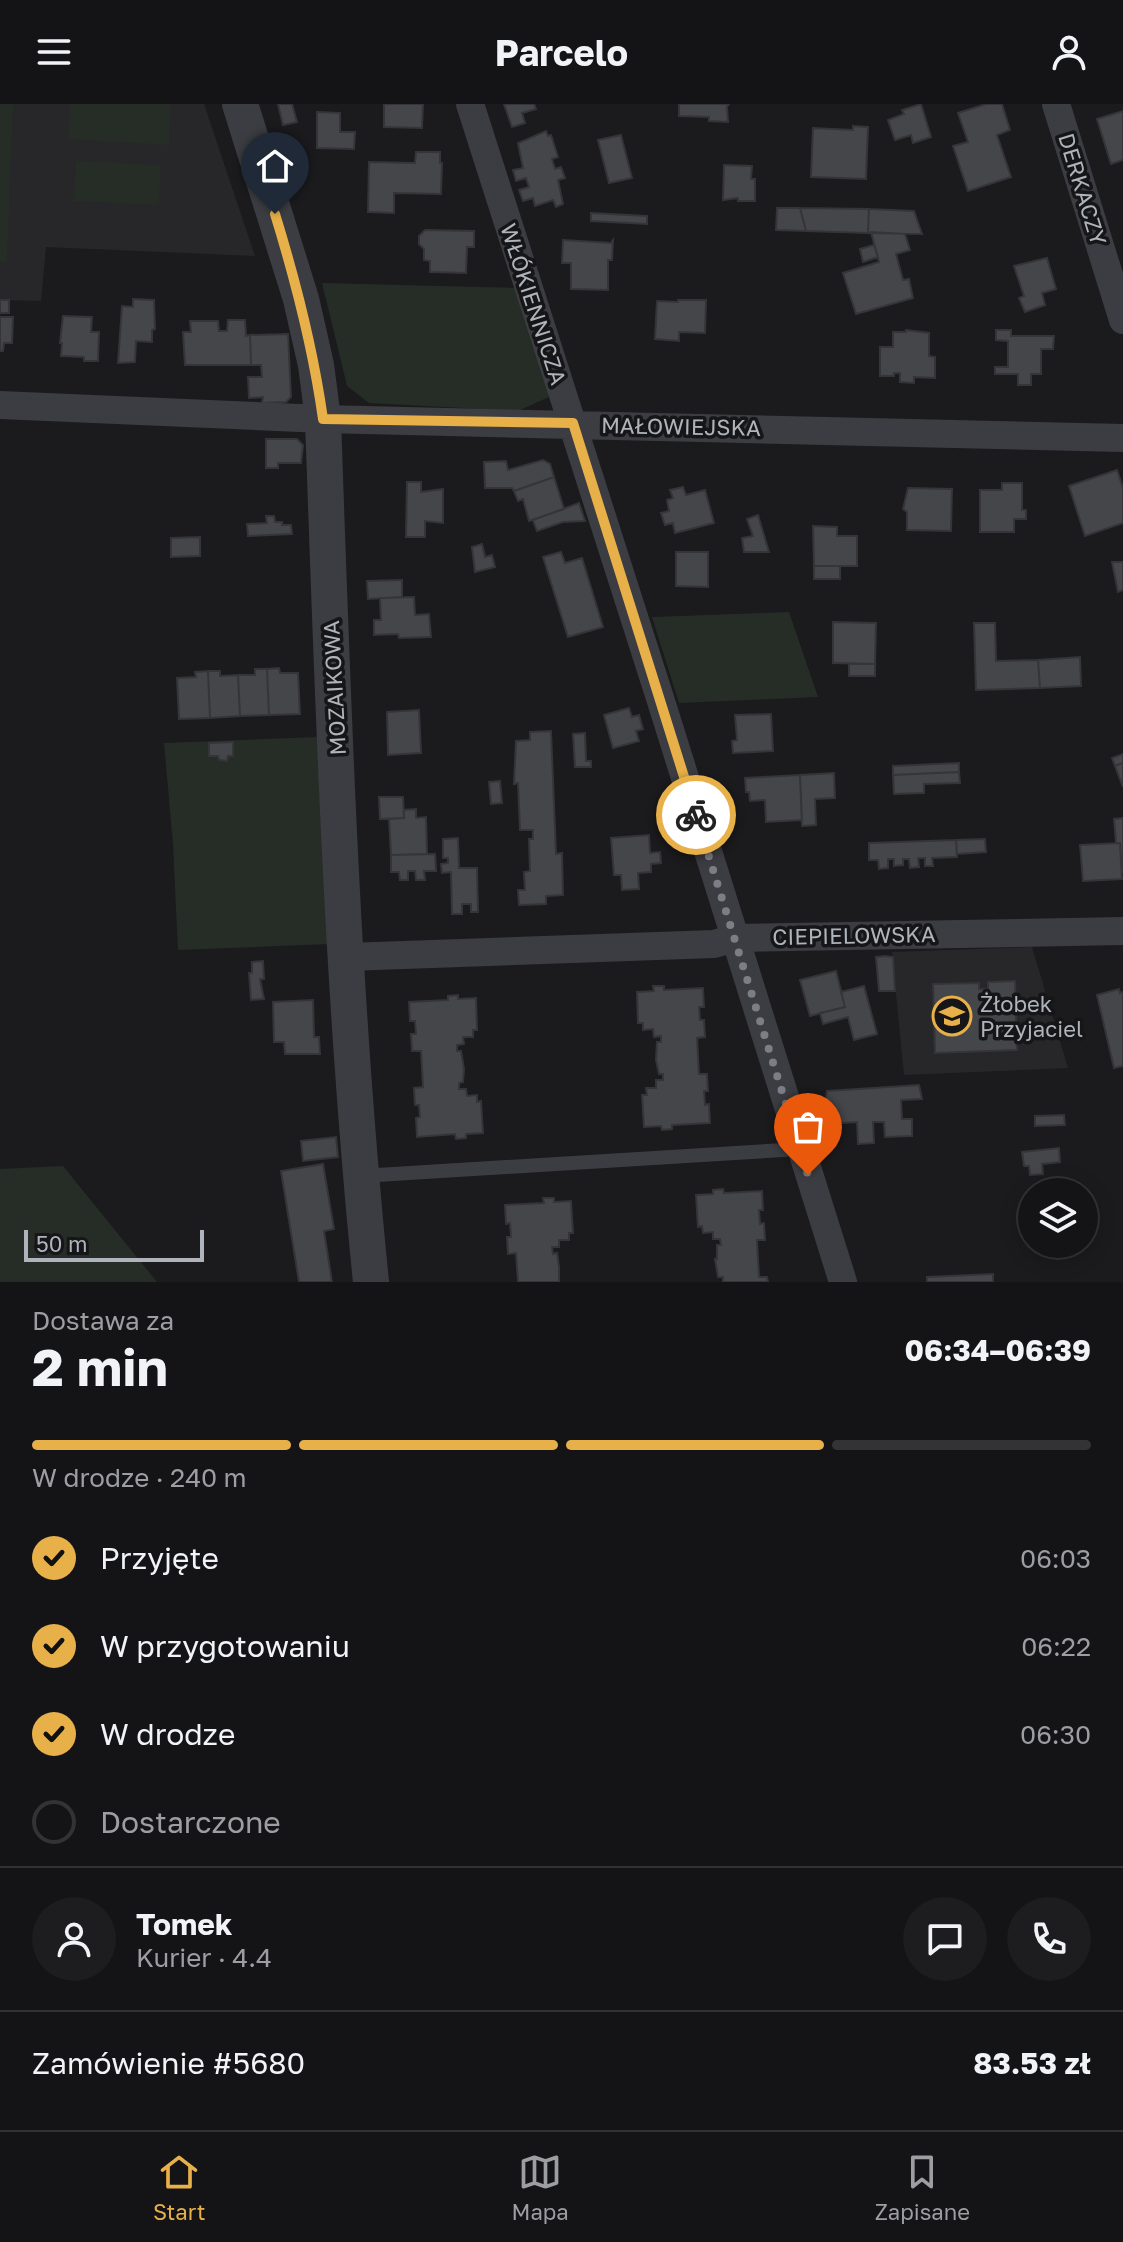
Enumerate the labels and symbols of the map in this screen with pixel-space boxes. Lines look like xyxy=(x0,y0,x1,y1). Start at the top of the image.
street label: DERKACZY xyxy=(1053,130,1113,248)
pin xyxy=(241,132,309,214)
street label: WŁÓKIENNICZA xyxy=(495,220,573,388)
street label: MAŁOWIEJSKA xyxy=(601,411,761,441)
street label: MOZAIKOWA xyxy=(317,620,351,756)
courier xyxy=(656,775,736,855)
street label: CIEPIELOWSKA xyxy=(772,920,936,950)
place label: Żłobek Przyjaciel xyxy=(980,990,1083,1042)
school or university icon: Żłobek Przyjaciel xyxy=(931,995,973,1037)
pin xyxy=(774,1093,842,1175)
scale bar xyxy=(24,1226,204,1262)

